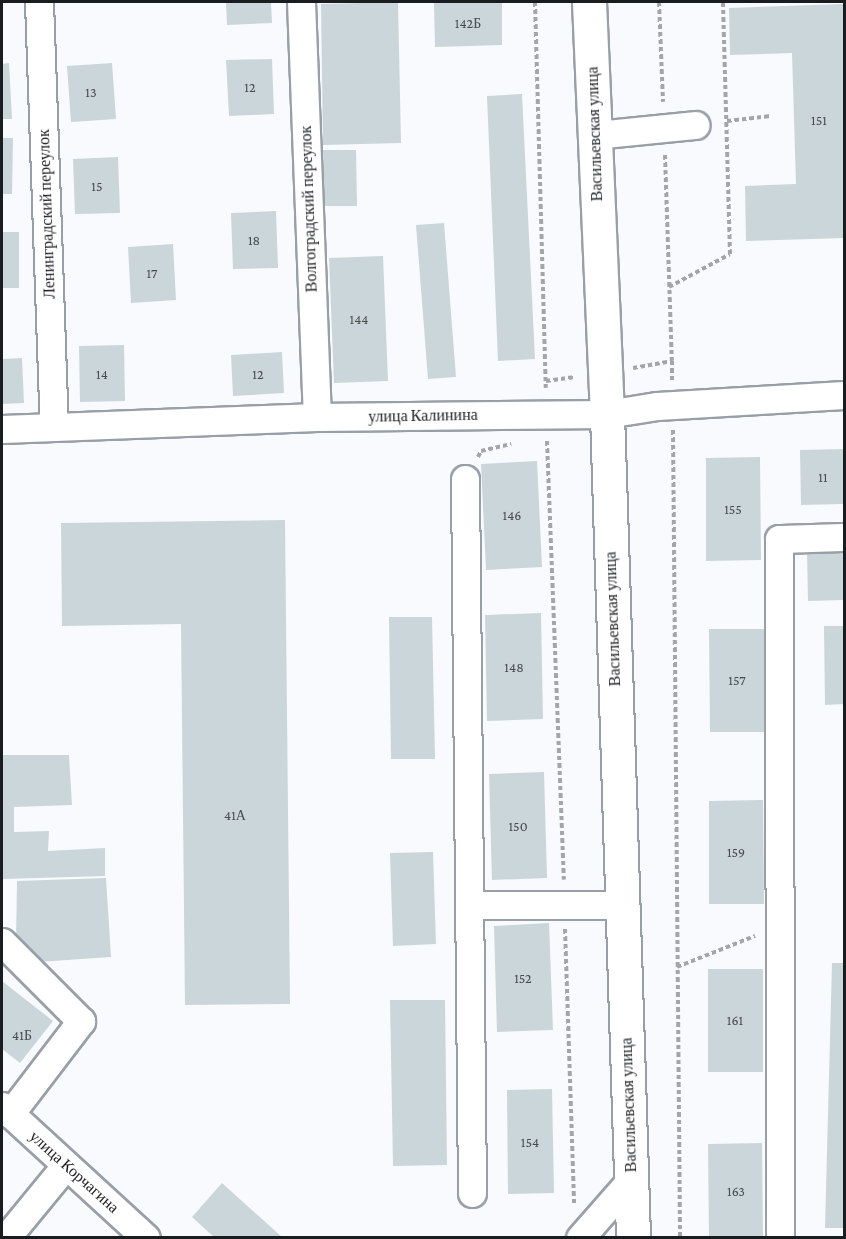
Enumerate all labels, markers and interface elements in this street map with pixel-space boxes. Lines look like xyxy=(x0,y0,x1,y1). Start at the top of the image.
house number: 142Б xyxy=(455,15,481,31)
street label: Васильевская улица xyxy=(583,66,607,202)
house number: 12 xyxy=(244,79,256,95)
house number: 13 xyxy=(85,84,97,100)
house number: 151 xyxy=(811,112,827,128)
street label: Волгоградский переулок xyxy=(296,125,322,293)
street label: Ленинградский переулок xyxy=(34,129,60,299)
house number: 15 xyxy=(91,178,103,194)
house number: 18 xyxy=(248,232,260,248)
house number: 17 xyxy=(146,265,158,281)
house number: 144 xyxy=(350,311,368,327)
house number: 14 xyxy=(96,366,108,382)
house number: 12 xyxy=(252,366,264,382)
street label: улица Калинина xyxy=(368,405,478,427)
house number: 11 xyxy=(818,469,828,485)
house number: 155 xyxy=(724,501,742,517)
house number: 146 xyxy=(503,507,521,523)
street label: Васильевская улица xyxy=(601,551,625,687)
house number: 148 xyxy=(504,659,524,675)
house number: 157 xyxy=(728,672,746,688)
house number: 41А xyxy=(224,807,246,823)
house number: 150 xyxy=(508,818,528,834)
house number: 159 xyxy=(727,844,745,860)
house number: 152 xyxy=(514,970,532,986)
house number: 161 xyxy=(727,1012,743,1028)
house number: 41Б xyxy=(12,1027,32,1043)
street label: Васильевская улица xyxy=(617,1037,641,1173)
street label: улица Корчагина xyxy=(25,1127,123,1217)
house number: 154 xyxy=(521,1134,539,1150)
house number: 163 xyxy=(727,1183,745,1199)

